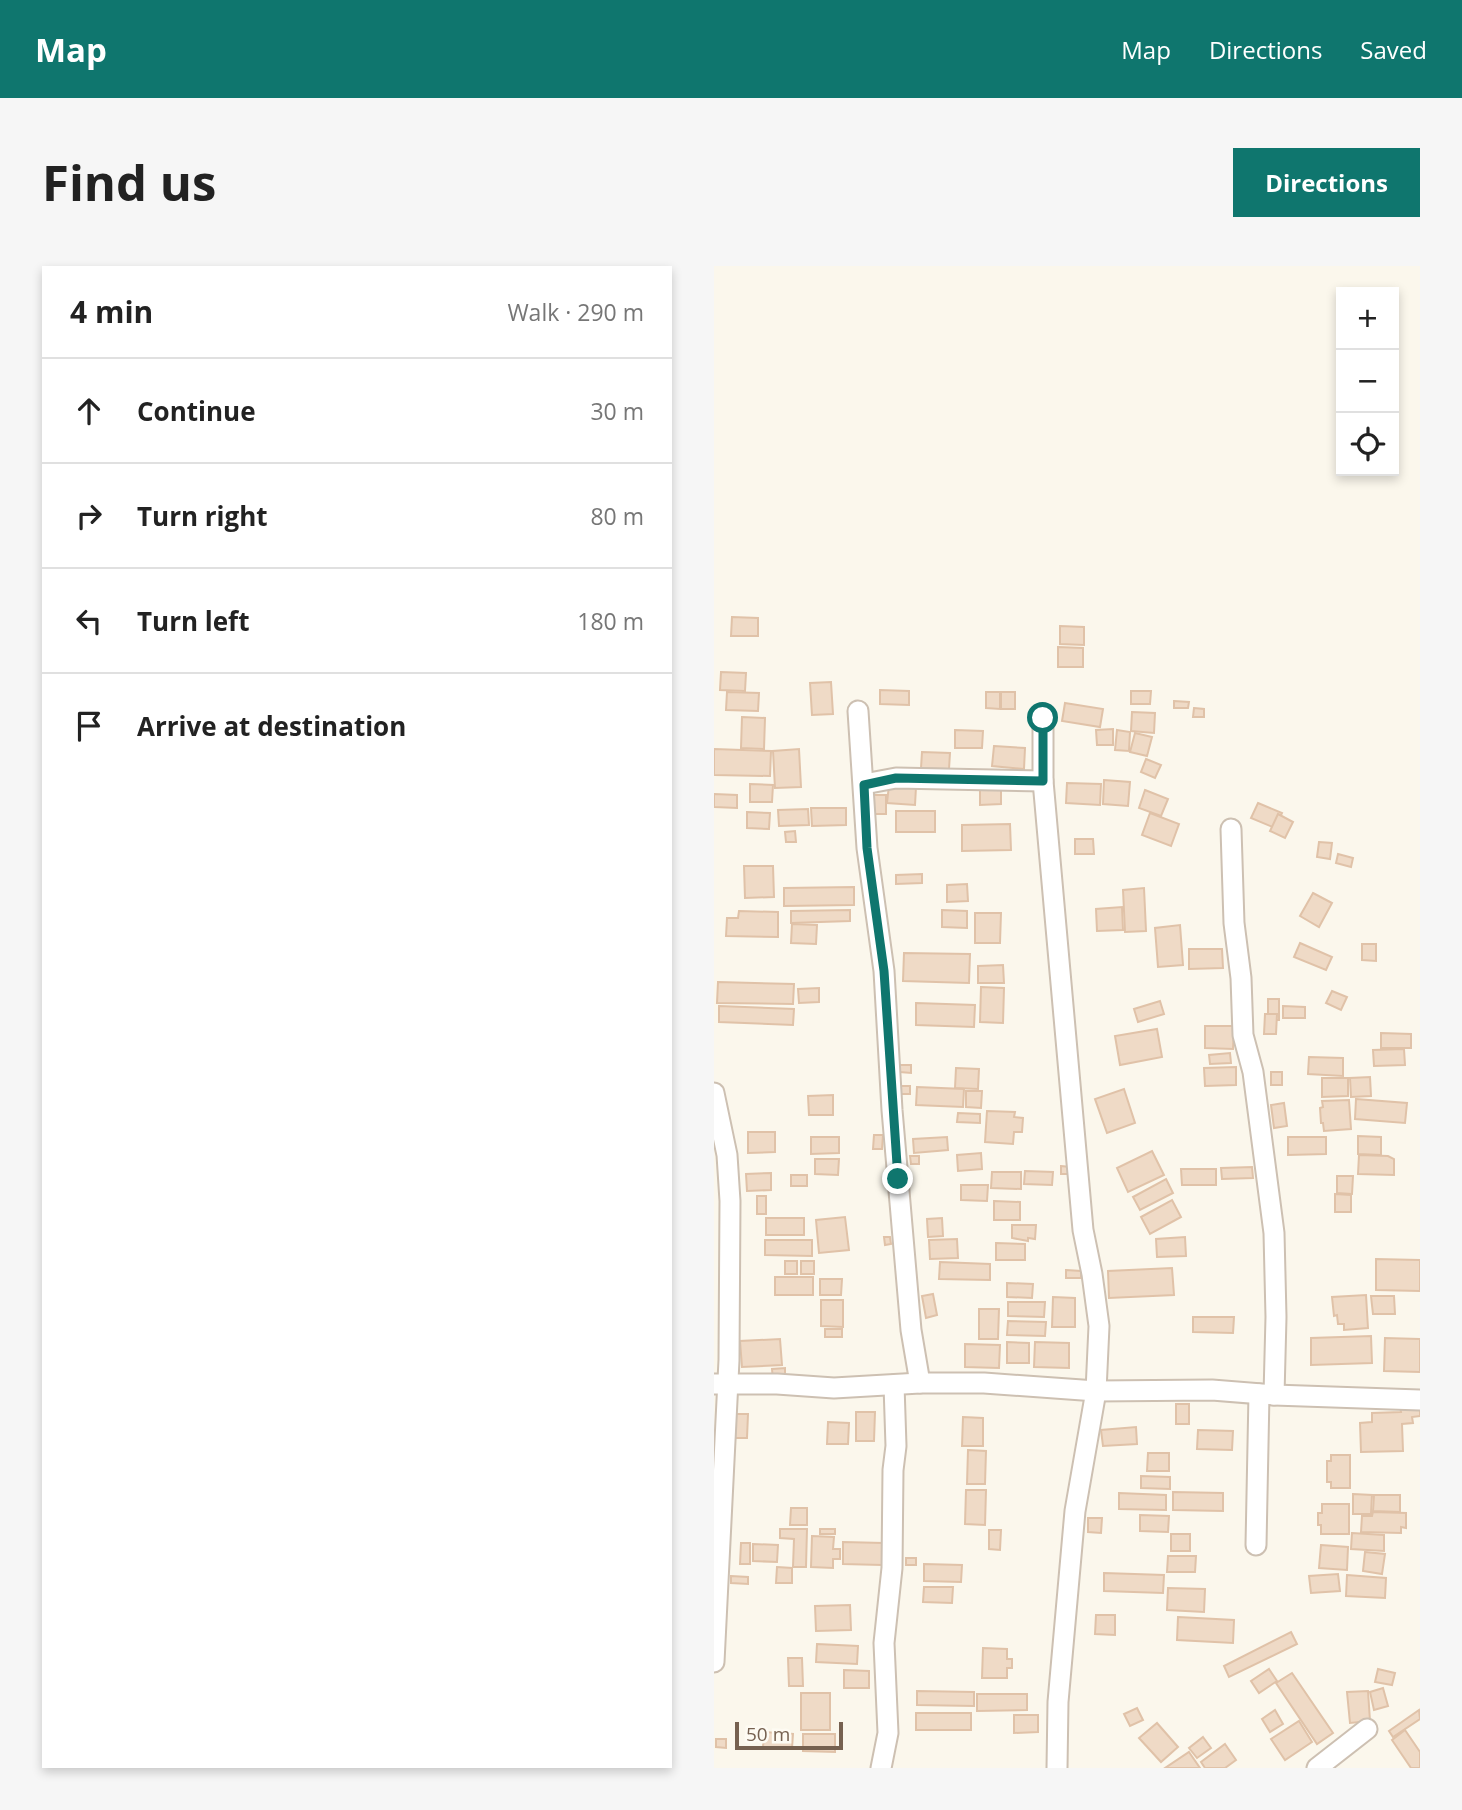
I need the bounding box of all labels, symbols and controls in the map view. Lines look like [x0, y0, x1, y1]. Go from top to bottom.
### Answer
text: Map [35, 27, 107, 72]
text: Map [1121, 33, 1171, 66]
text: Directions [1209, 33, 1322, 66]
text: Saved [1360, 33, 1427, 66]
button: Directions [1233, 148, 1420, 217]
text: Find us [42, 149, 216, 215]
map controls [1336, 287, 1399, 476]
button: + [1336, 287, 1399, 350]
text: 4 min [70, 291, 153, 332]
text: Walk · 290 m [507, 296, 644, 328]
button: − [1336, 350, 1399, 413]
icon: ahead [70, 392, 108, 430]
text: Continue [137, 393, 256, 429]
text: 30 m [590, 395, 644, 427]
button: locate [1336, 413, 1399, 476]
icon: right [70, 497, 108, 535]
text: Turn right [137, 498, 268, 534]
text: 80 m [590, 500, 644, 532]
icon: left [70, 602, 108, 640]
text: Turn left [137, 603, 249, 639]
text: 180 m [577, 605, 644, 637]
route start [1027, 702, 1058, 733]
icon: arrive [70, 707, 108, 745]
text: Arrive at destination [137, 708, 406, 744]
route end [882, 1163, 913, 1194]
scale bar [735, 1719, 844, 1751]
text: 50 m [746, 1721, 790, 1747]

